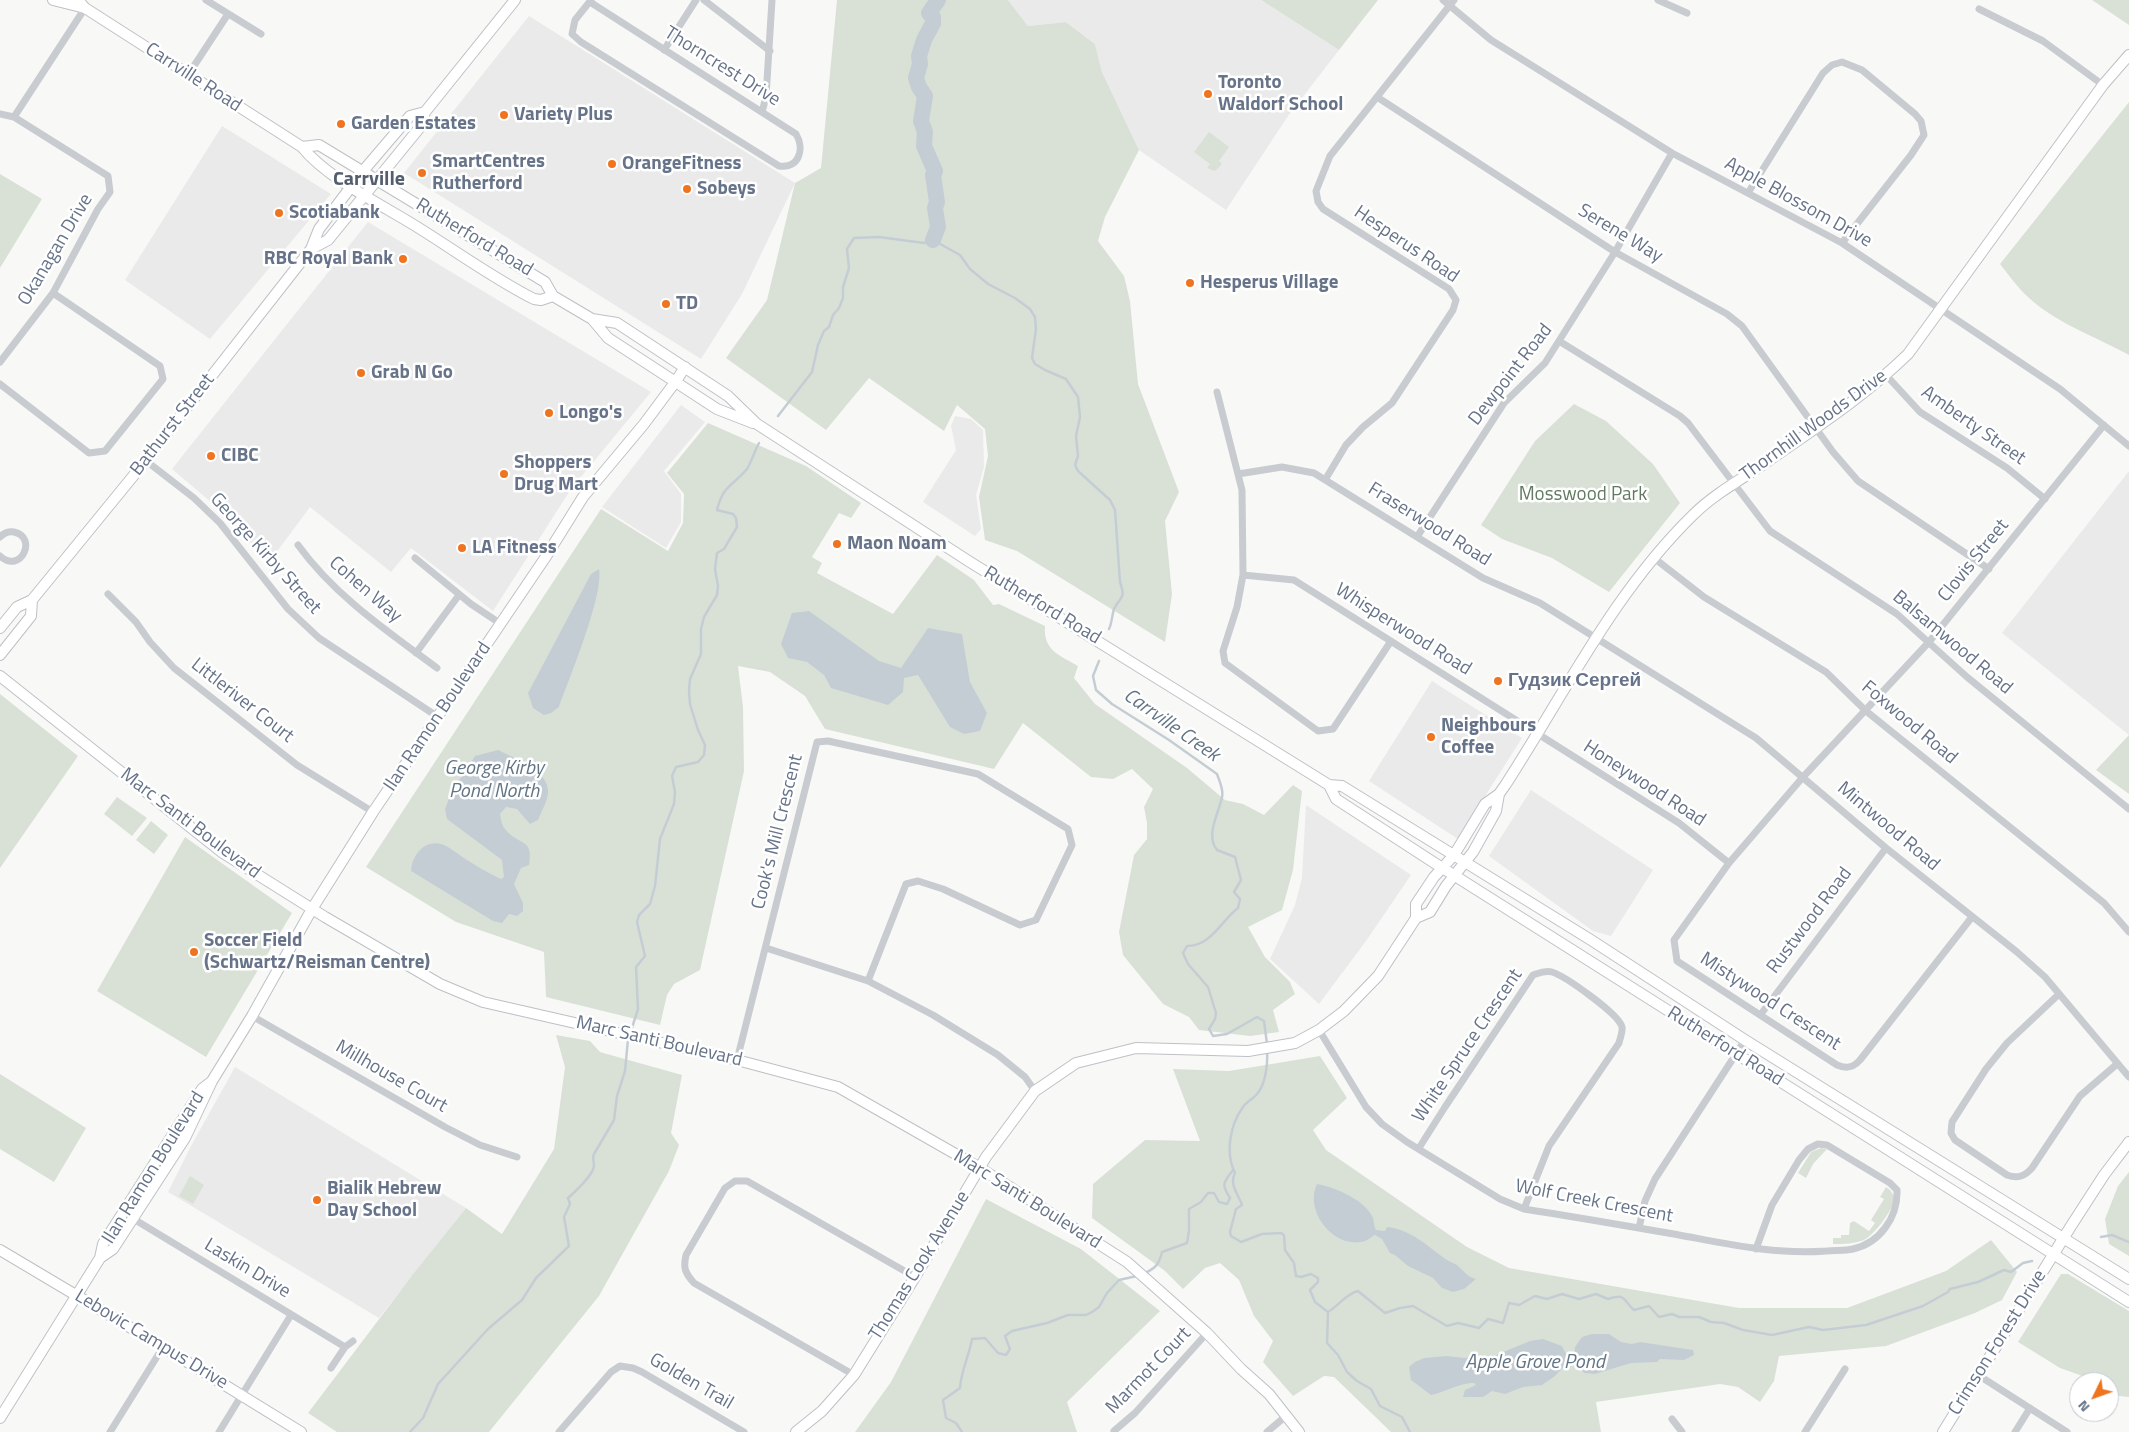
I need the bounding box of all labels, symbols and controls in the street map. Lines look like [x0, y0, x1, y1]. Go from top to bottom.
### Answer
street label: Thorncrest Drive [660, 22, 784, 112]
street label: Carrville Road [141, 38, 245, 118]
place label: Toronto Waldorf School [1218, 72, 1343, 116]
marker: Toronto Waldorf School [1202, 88, 1214, 100]
place label: Variety Plus [514, 104, 613, 126]
marker: Variety Plus [498, 109, 510, 121]
place label: Garden Estates [351, 113, 476, 135]
marker: Garden Estates [335, 118, 347, 130]
place label: SmartCentres Rutherford [432, 151, 545, 195]
place label: OrangeFitness [622, 153, 742, 175]
street label: Apple Blossom Drive [1720, 153, 1876, 253]
marker: OrangeFitness [606, 158, 618, 170]
marker: SmartCentres Rutherford [416, 167, 428, 179]
district label: Carrville [333, 168, 405, 192]
place label: Sobeys [697, 178, 756, 200]
marker: Sobeys [681, 183, 693, 195]
street label: Okanagan Drive [14, 190, 98, 310]
street label: Rutherford Road [411, 194, 537, 282]
street label: Serene Way [1573, 200, 1667, 268]
place label: Scotiabank [289, 202, 380, 224]
street label: Hesperus Road [1349, 202, 1463, 288]
marker: Scotiabank [273, 207, 285, 219]
place label: RBC Royal Bank [264, 248, 393, 270]
marker: RBC Royal Bank [397, 253, 409, 265]
place label: Hesperus Village [1200, 272, 1338, 294]
marker: Hesperus Village [1184, 277, 1196, 289]
place label: TD [676, 293, 698, 315]
marker: TD [660, 298, 672, 310]
street label: Dewpoint Road [1464, 320, 1558, 430]
place label: Grab N Go [371, 362, 453, 384]
street label: Thornhill Woods Drive [1736, 365, 1892, 487]
marker: Grab N Go [355, 367, 367, 379]
street label: Bathurst Street [126, 369, 220, 481]
street label: Amberty Street [1916, 382, 2030, 470]
place label: Longo's [559, 402, 622, 424]
marker: Longo's [543, 407, 555, 419]
place label: CIBC [221, 445, 259, 467]
marker: CIBC [205, 450, 217, 462]
place label: Shoppers Drug Mart [514, 452, 598, 496]
marker: Shoppers Drug Mart [498, 468, 510, 480]
street label: Fraserwood Road [1363, 478, 1495, 572]
park label: Mosswood Park [1519, 484, 1647, 506]
street label: George Kirby Street [205, 489, 325, 619]
street label: Clovis Street [1934, 515, 2014, 607]
place label: Maon Noam [847, 533, 947, 555]
place label: LA Fitness [472, 537, 557, 559]
marker: Maon Noam [831, 538, 843, 550]
marker: LA Fitness [456, 542, 468, 554]
street label: Cohen Way [324, 552, 406, 628]
street label: Rutherford Road [979, 562, 1105, 650]
street label: Whisperwood Road [1331, 579, 1475, 681]
street label: Balsamwood Road [1887, 586, 2017, 700]
street label: Ilan Ramon Boulevard [380, 638, 496, 796]
street label: Littleriver Court [186, 654, 298, 748]
place label: Гудзик Сергей [1508, 670, 1641, 692]
marker: Гудзик Сергей [1492, 675, 1504, 687]
street label: Foxwood Road [1857, 676, 1961, 770]
water label: Carrville Creek [1118, 684, 1224, 768]
place label: Neighbours Coffee [1441, 715, 1536, 759]
marker: Neighbours Coffee [1425, 731, 1437, 743]
street label: Honeywood Road [1579, 736, 1709, 832]
street label: Cook's Mill Crescent [748, 752, 808, 912]
water label: George Kirby Pond North [444, 757, 544, 804]
street label: Marc Santi Boulevard [115, 764, 265, 884]
street label: Mintwood Road [1832, 778, 1944, 876]
street label: Rustwood Road [1763, 863, 1857, 979]
place label: Soccer Field (Schwartz/Reisman Centre) [204, 930, 430, 974]
marker: Soccer Field (Schwartz/Reisman Centre) [188, 946, 200, 958]
street label: Mistywood Crescent [1695, 948, 1845, 1056]
street label: White Spruce Crescent [1408, 965, 1528, 1127]
street label: Rutherford Road [1663, 1002, 1787, 1092]
street label: Marc Santi Boulevard [574, 1012, 744, 1072]
street label: Millhouse Court [331, 1036, 451, 1118]
street label: Ilan Ramon Boulevard [98, 1088, 210, 1248]
street label: Marc Santi Boulevard [949, 1145, 1105, 1255]
street label: Wolf Creek Crescent [1513, 1176, 1675, 1228]
place label: Bialik Hebrew Day School [327, 1178, 441, 1222]
street label: Thomas Cook Avenue [865, 1187, 975, 1345]
marker: Bialik Hebrew Day School [311, 1194, 323, 1206]
street label: Laskin Drive [200, 1234, 294, 1304]
street label: Crimson Forest Drive [1944, 1266, 2052, 1420]
street label: Lebovic Campus Drive [70, 1285, 232, 1395]
street label: Marmot Court [1102, 1323, 1196, 1419]
street label: Golden Trail [645, 1349, 737, 1415]
water label: Apple Grove Pond [1465, 1351, 1605, 1375]
north arrow [2069, 1372, 2119, 1422]
text: N [2072, 1396, 2094, 1417]

